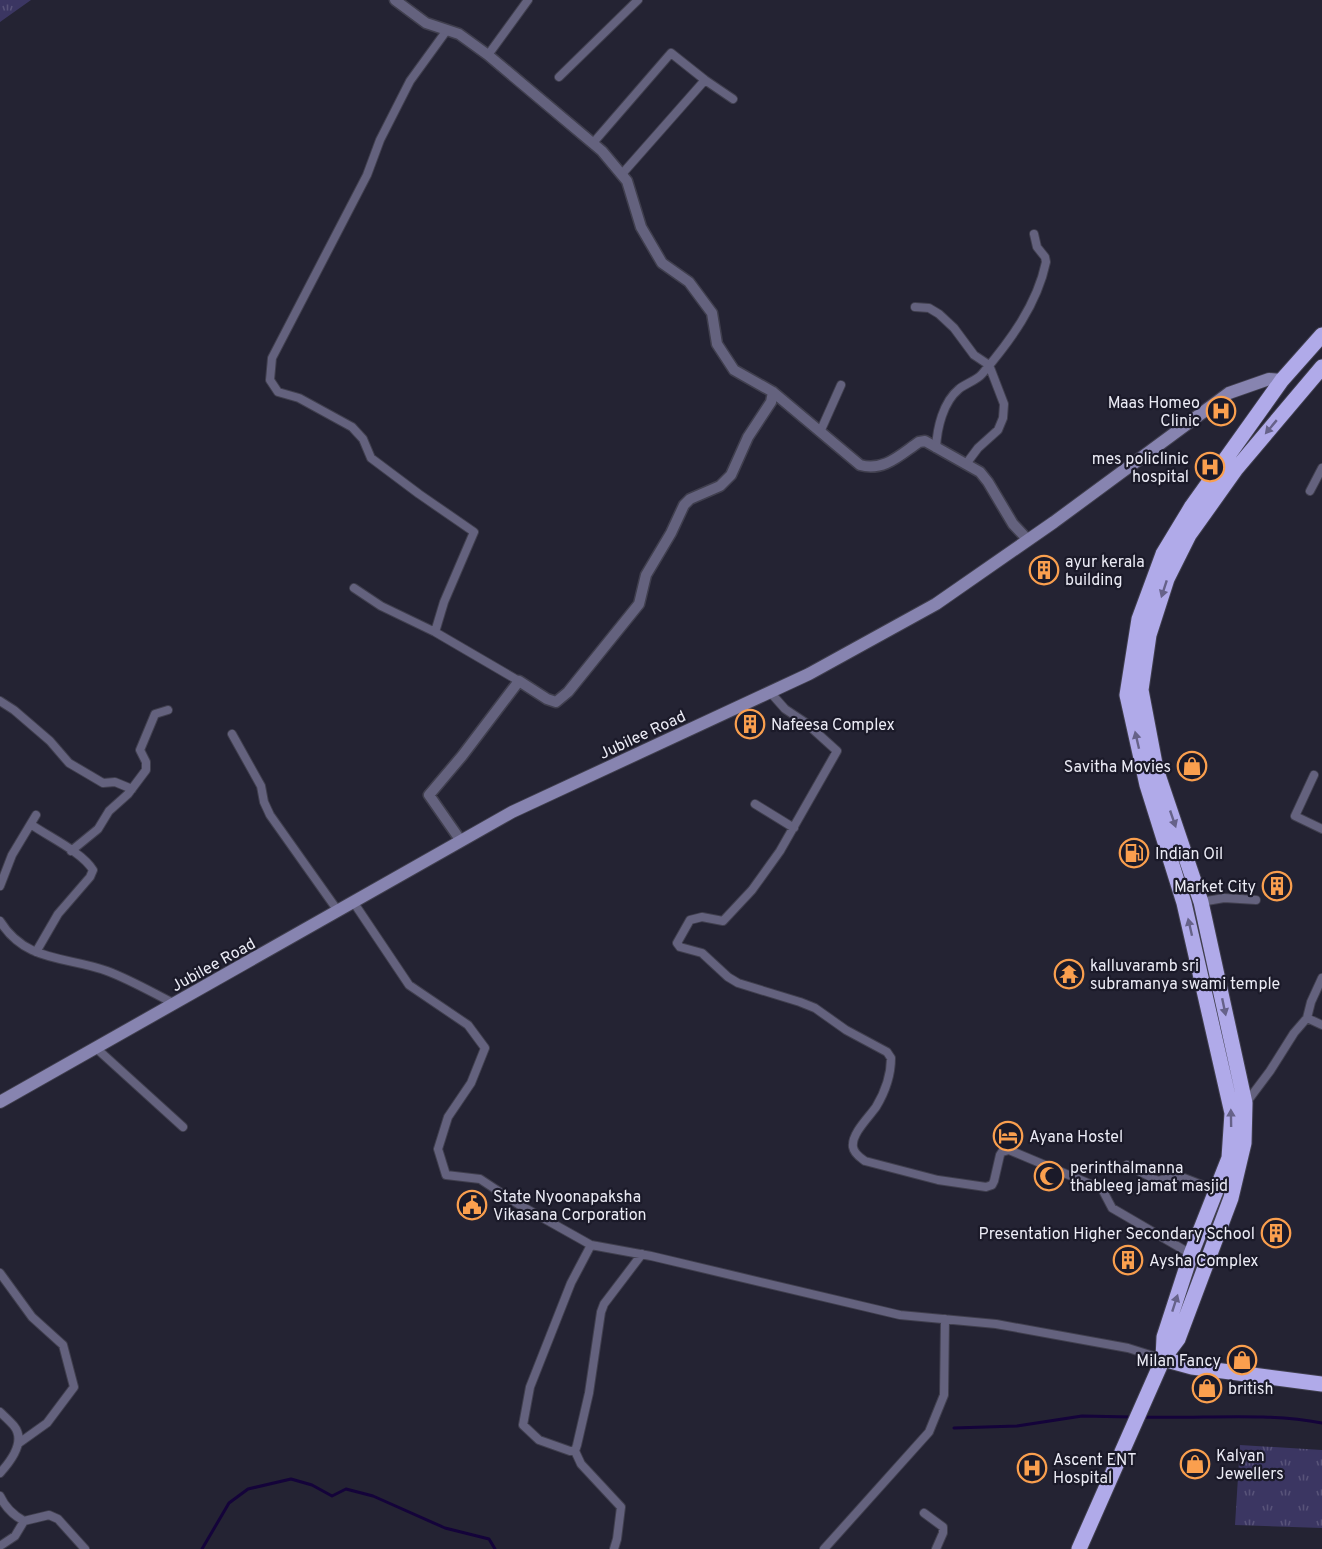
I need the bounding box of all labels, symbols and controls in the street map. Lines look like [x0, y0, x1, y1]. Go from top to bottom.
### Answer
place label: Maas Homeo Clinic [1108, 394, 1200, 432]
hospital icon: Maas Homeo Clinic [1205, 395, 1237, 427]
one-way arrow [1264, 419, 1277, 435]
place label: mes policlinic hospital [1092, 450, 1189, 488]
hospital icon: mes policlinic hospital [1194, 451, 1226, 483]
place label: ayur kerala building [1065, 553, 1145, 591]
building icon: ayur kerala building [1028, 554, 1060, 586]
one-way arrow [1158, 580, 1168, 598]
street label: Jubilee Road [596, 707, 689, 765]
building icon: Nafeesa Complex [734, 708, 766, 740]
place label: Nafeesa Complex [771, 716, 895, 736]
one-way arrow [1132, 730, 1141, 749]
shop icon: Savitha Movies [1176, 750, 1208, 782]
place label: Savitha Movies [1064, 758, 1171, 778]
one-way arrow [1169, 810, 1179, 828]
fuel station icon: Indian Oil [1118, 837, 1150, 869]
place label: Indian Oil [1155, 845, 1223, 865]
building icon: Market City [1261, 870, 1293, 902]
place label: Market City [1174, 878, 1256, 898]
one-way arrow [1184, 918, 1194, 936]
street label: Jubilee Road [168, 934, 260, 997]
place label: kalluvaramb sri subramanya swami temple [1090, 957, 1280, 995]
temple icon: kalluvaramb sri subramanya swami temple [1053, 958, 1085, 990]
one-way arrow [1220, 998, 1230, 1016]
one-way arrow [1226, 1108, 1236, 1127]
hotel icon: Ayana Hostel [992, 1120, 1024, 1152]
place label: Ayana Hostel [1029, 1128, 1123, 1148]
place label: perinthalmanna thableeg jamat masjid [1070, 1159, 1228, 1197]
mosque icon: perinthalmanna thableeg jamat masjid [1033, 1160, 1065, 1192]
place label: State Nyoonapaksha Vikasana Corporation [493, 1188, 647, 1226]
public building icon: State Nyoonapaksha Vikasana Corporation [456, 1189, 488, 1221]
building icon: Presentation Higher Secondary School [1260, 1217, 1292, 1249]
place label: Presentation Higher Secondary School [979, 1225, 1255, 1245]
building icon: Aysha Complex [1112, 1244, 1144, 1276]
place label: Aysha Complex [1149, 1252, 1259, 1272]
one-way arrow [1171, 1294, 1180, 1312]
shop icon: Milan Fancy [1226, 1344, 1258, 1376]
place label: Milan Fancy [1136, 1352, 1221, 1372]
shop icon: british [1191, 1372, 1223, 1404]
place label: british [1228, 1380, 1273, 1400]
place label: Kalyan Jewellers [1216, 1447, 1284, 1485]
shop icon: Kalyan Jewellers [1179, 1448, 1211, 1480]
place label: Ascent ENT Hospital [1053, 1451, 1137, 1489]
hospital icon: Ascent ENT Hospital [1016, 1452, 1048, 1484]

